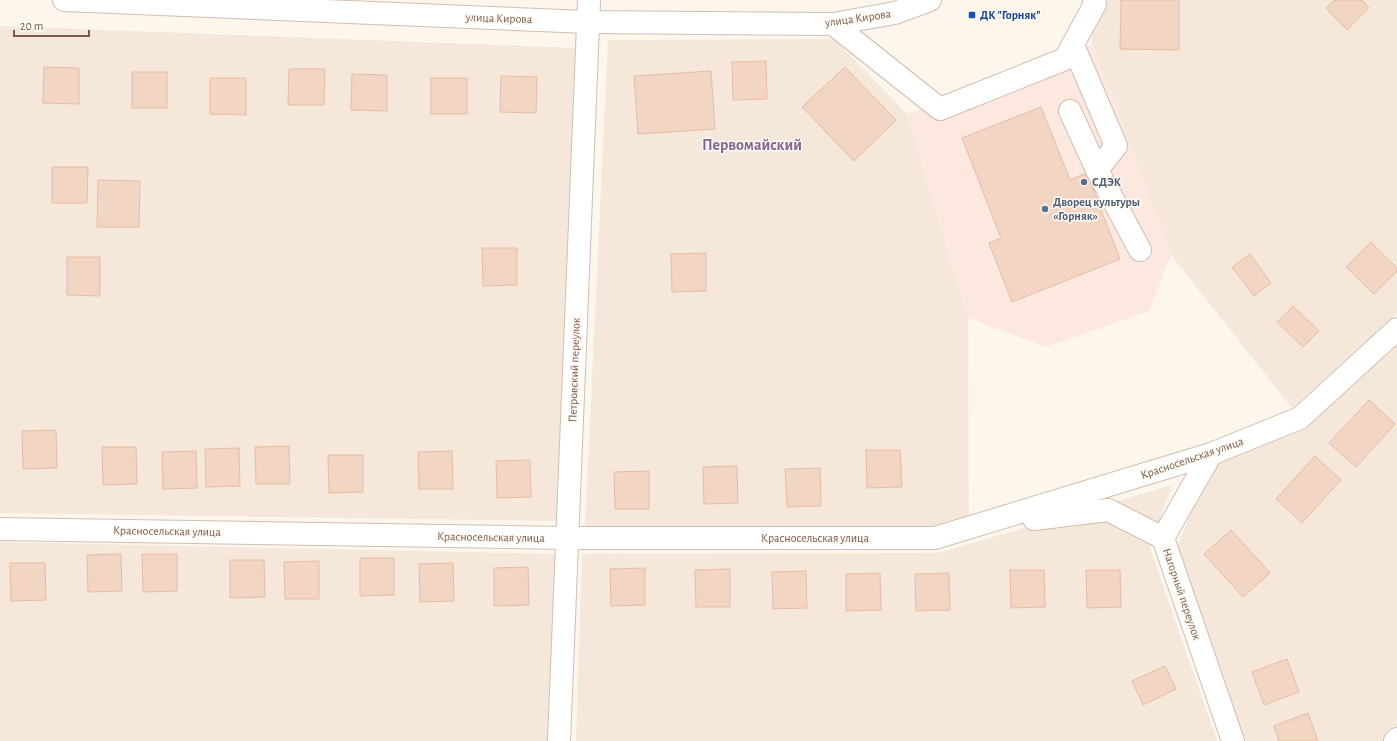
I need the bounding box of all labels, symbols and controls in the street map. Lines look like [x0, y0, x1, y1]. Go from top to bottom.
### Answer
street label: улица Кирова [823, 7, 892, 30]
place label: ДК "Горняк" [980, 9, 1040, 21]
marker: ДК "Горняк" [967, 10, 977, 20]
street label: улица Кирова [464, 11, 533, 26]
scale bar [14, 12, 89, 38]
text: 20 m [20, 20, 43, 32]
district label: Первомайский [702, 137, 802, 153]
place label: СДЭК [1092, 176, 1122, 188]
marker: СДЭК [1079, 177, 1089, 187]
place label: Дворец культуры «Горняк» [1053, 196, 1140, 222]
marker: Дворец культуры «Горняк» [1040, 204, 1050, 214]
street label: Петровский переулок [566, 317, 583, 423]
street label: Красносельская улица [1139, 435, 1246, 482]
street label: Красносельская улица [113, 524, 222, 539]
street label: Красносельская улица [437, 530, 546, 545]
street label: Красносельская улица [761, 532, 869, 545]
street label: Нагорный переулок [1160, 547, 1204, 642]

